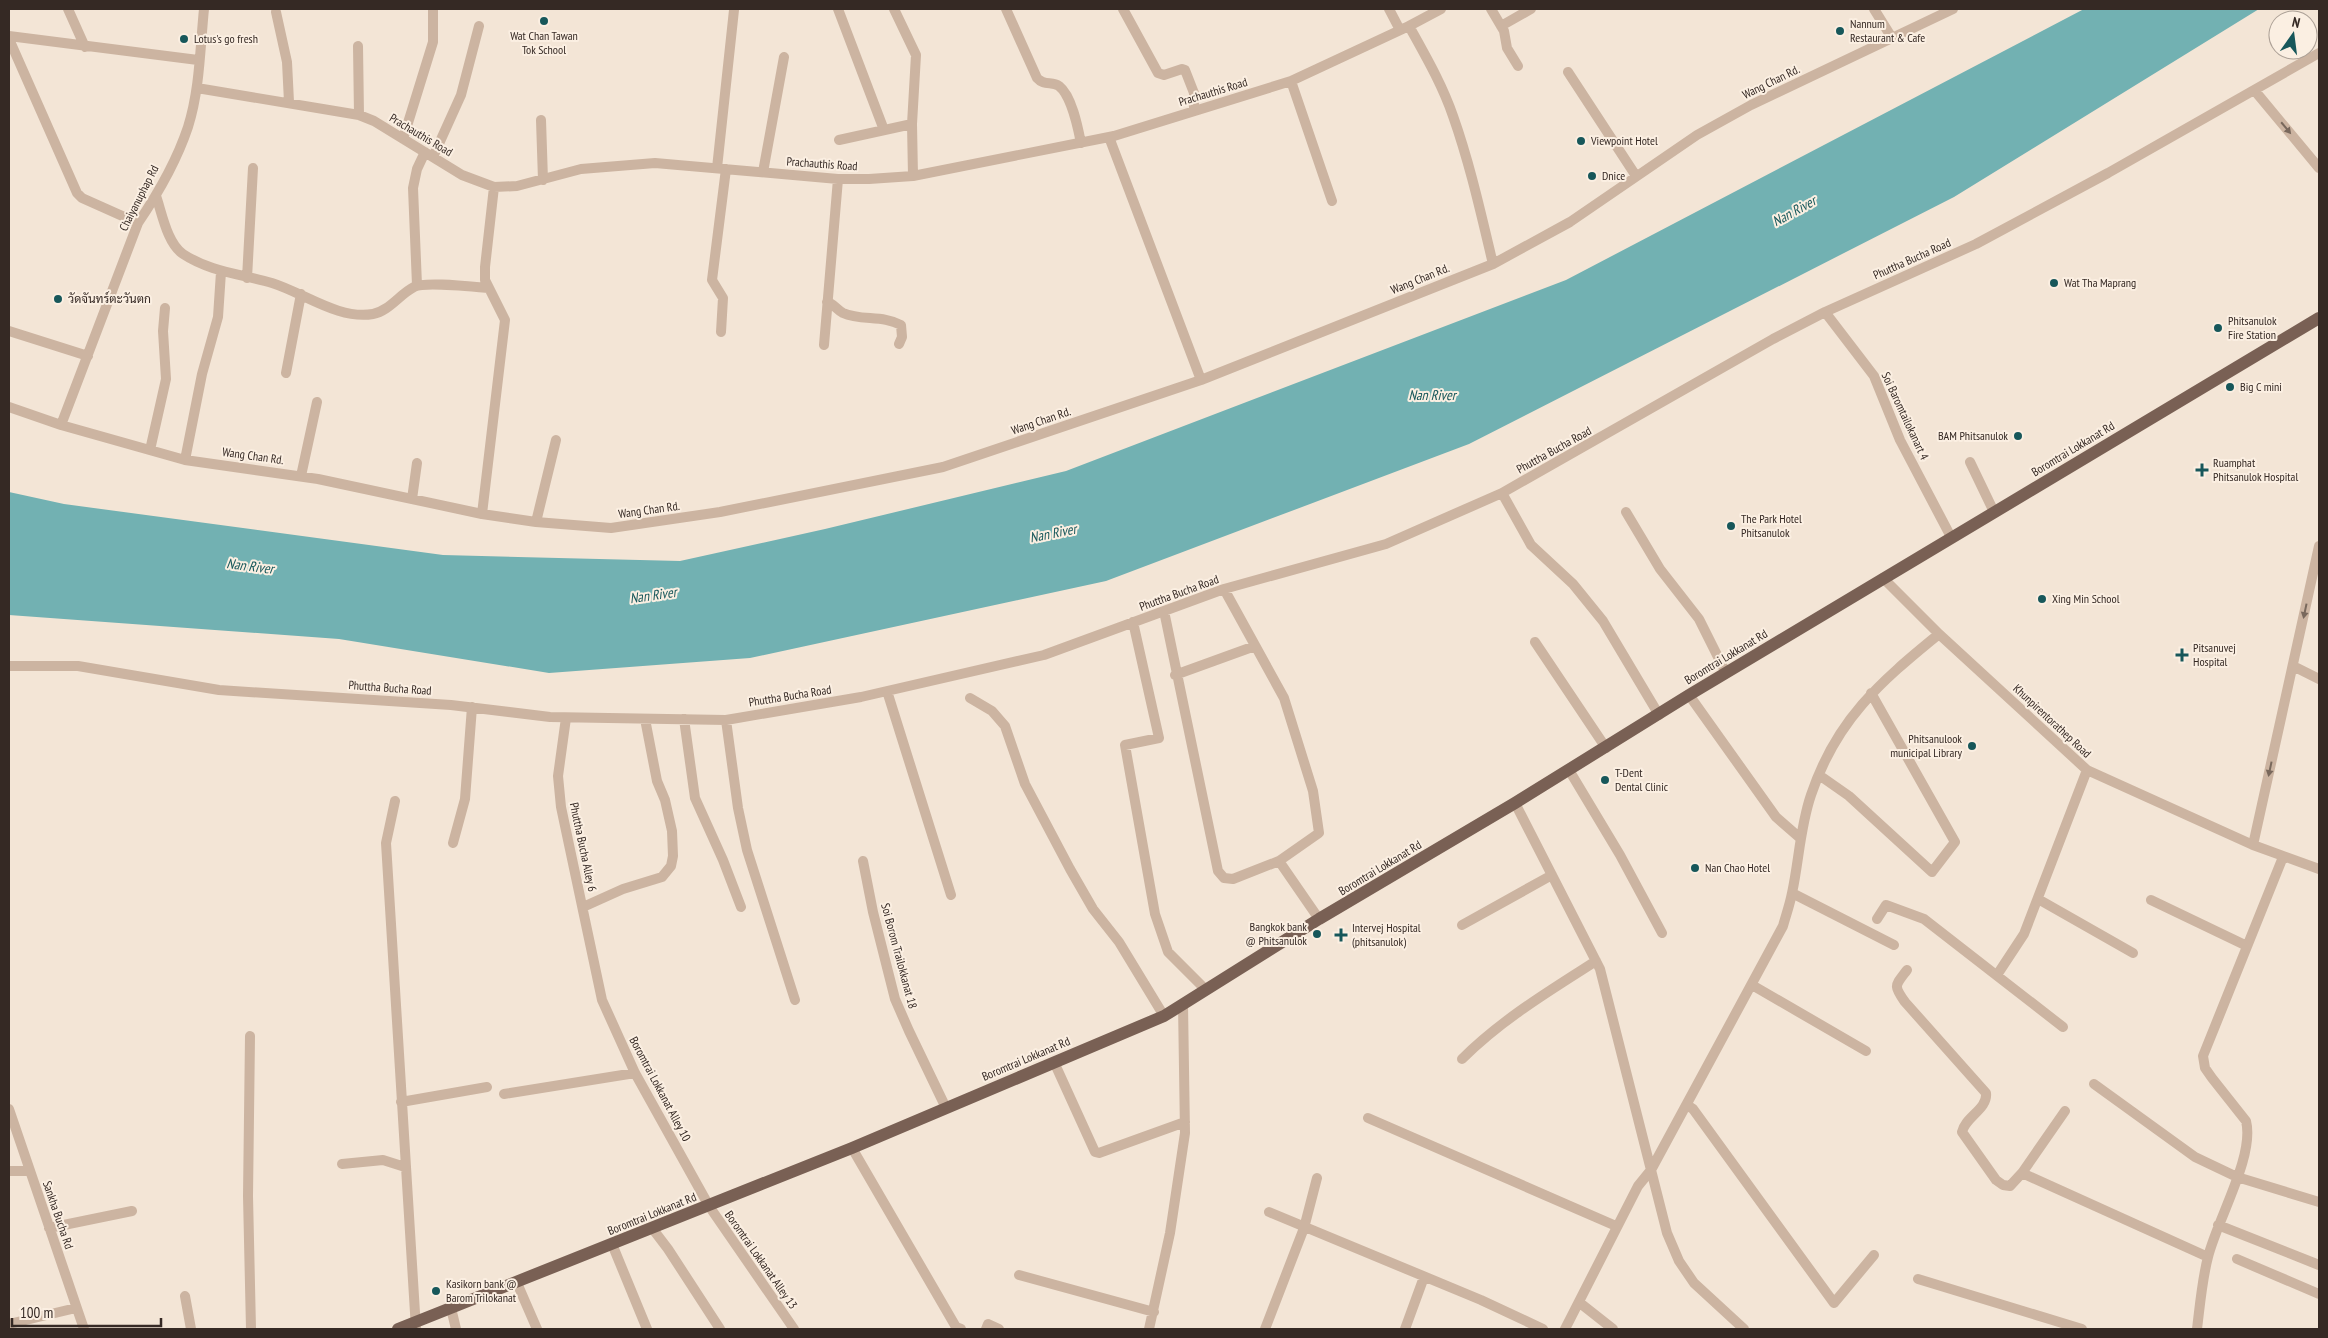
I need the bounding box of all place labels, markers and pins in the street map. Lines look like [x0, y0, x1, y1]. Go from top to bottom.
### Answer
marker: Wat Chan Tawan Tok School [538, 15, 550, 27]
place label: Nannum Restaurant & Cafe [1850, 16, 1925, 45]
marker: Nannum Restaurant & Cafe [1834, 25, 1846, 37]
place label: Wat Chan Tawan Tok School [510, 28, 578, 57]
place label: Lotus's go fresh [194, 31, 258, 46]
marker: Lotus's go fresh [178, 33, 190, 45]
place label: Viewpoint Hotel [1590, 133, 1658, 148]
marker: Viewpoint Hotel [1575, 135, 1587, 147]
place label: Dnice [1602, 168, 1625, 183]
marker: Dnice [1586, 170, 1598, 182]
place label: Wat Tha Maprang [2064, 275, 2136, 290]
marker: Wat Tha Maprang [2048, 277, 2060, 289]
place label: วัดจันทร์ตะวันตก [68, 291, 151, 306]
marker: วัดจันทร์ตะวันตก [52, 293, 64, 305]
place label: Phitsanulok Fire Station [2228, 313, 2277, 342]
marker: Phitsanulok Fire Station [2212, 322, 2224, 334]
place label: Big C mini [2240, 379, 2282, 394]
marker: Big C mini [2224, 381, 2236, 393]
place label: BAM Phitsanulok [1938, 428, 2008, 443]
marker: BAM Phitsanulok [2012, 430, 2024, 442]
place label: Ruamphat Phitsanulok Hospital [2213, 455, 2298, 484]
marker: Ruamphat Phitsanulok Hospital [2195, 463, 2209, 477]
place label: The Park Hotel Phitsanulok [1741, 511, 1802, 540]
marker: The Park Hotel Phitsanulok [1725, 520, 1737, 532]
place label: Xing Min School [2052, 591, 2120, 606]
marker: Xing Min School [2036, 593, 2048, 605]
place label: Pitsanuvej Hospital [2193, 640, 2236, 669]
marker: Pitsanuvej Hospital [2175, 648, 2189, 662]
place label: Phitsanulook municipal Library [1890, 731, 1962, 760]
marker: Phitsanulook municipal Library [1966, 740, 1978, 752]
place label: T-Dent Dental Clinic [1615, 765, 1669, 794]
marker: T-Dent Dental Clinic [1599, 774, 1611, 786]
place label: Nan Chao Hotel [1705, 860, 1770, 875]
marker: Nan Chao Hotel [1689, 862, 1701, 874]
place label: Bangkok bank @ Phitsanulok [1246, 919, 1307, 948]
place label: Intervej Hospital (phitsanulok) [1352, 920, 1421, 949]
marker: Bangkok bank @ Phitsanulok [1311, 928, 1323, 940]
marker: Intervej Hospital (phitsanulok) [1334, 928, 1348, 942]
place label: Kasikorn bank @ Barom Trilokanat [446, 1276, 517, 1305]
marker: Kasikorn bank @ Barom Trilokanat [430, 1285, 442, 1297]

